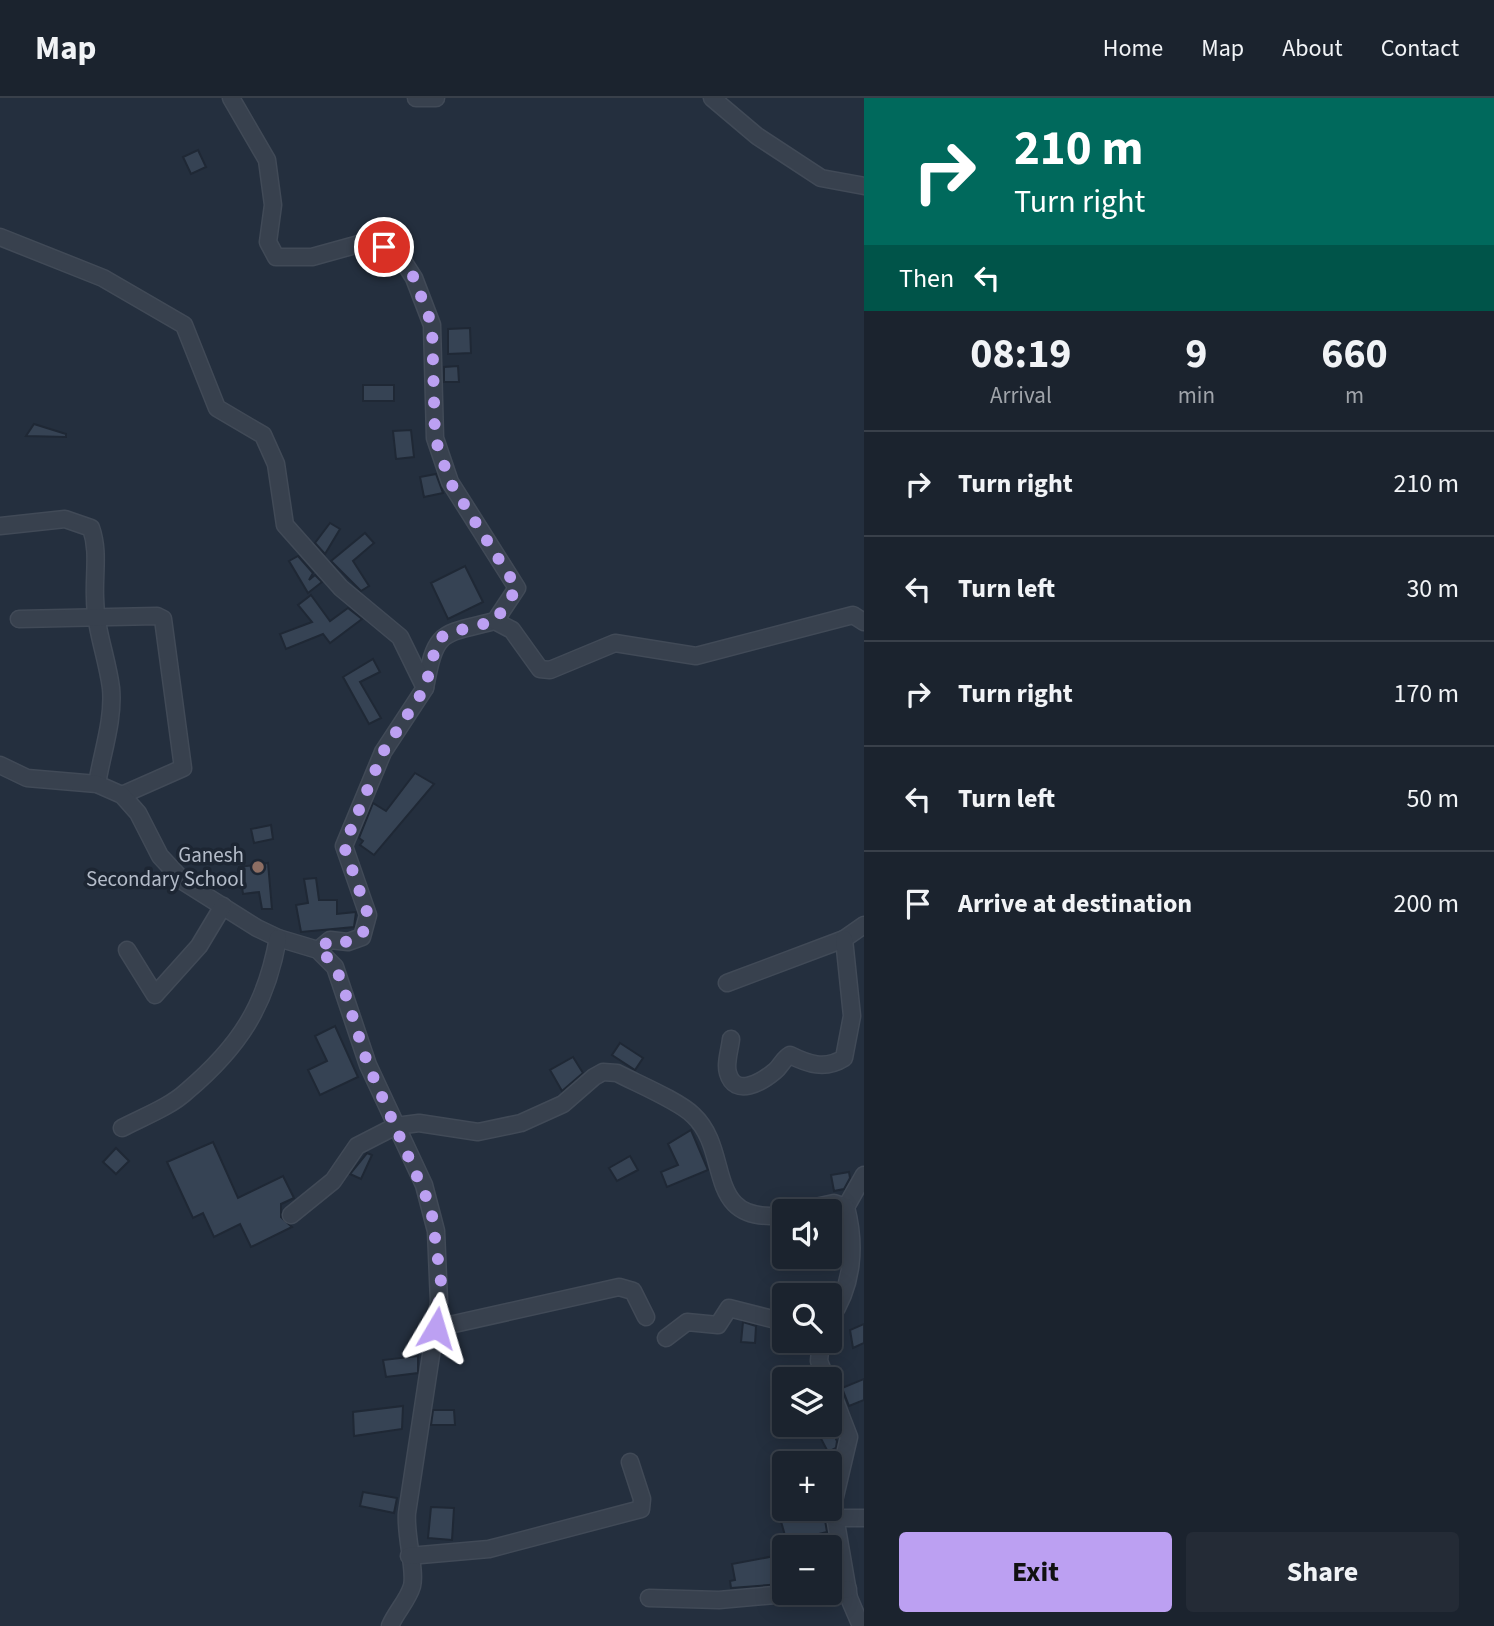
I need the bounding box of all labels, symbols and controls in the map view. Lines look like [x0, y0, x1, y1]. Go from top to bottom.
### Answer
text: Map [35, 25, 96, 72]
text: Home [1103, 31, 1163, 66]
text: Map [1201, 31, 1244, 66]
text: About [1282, 31, 1343, 66]
text: Contact [1381, 31, 1459, 66]
text: 210 m [1014, 114, 1143, 184]
icon: right [899, 126, 990, 217]
text: Turn right [1014, 179, 1145, 225]
pin [354, 217, 414, 277]
icon: arrive [365, 228, 403, 266]
icon: left [968, 259, 1006, 297]
text: Then [899, 260, 954, 297]
text: 08:19 [970, 324, 1072, 384]
text: 9 [1185, 324, 1207, 384]
text: 660 [1321, 324, 1388, 384]
text: Arrival [990, 379, 1052, 412]
text: min [1178, 379, 1215, 412]
text: m [1345, 379, 1364, 412]
icon: right [899, 465, 937, 503]
text: Turn right [958, 465, 1073, 502]
text: 210 m [1393, 465, 1459, 502]
icon: left [899, 570, 937, 608]
text: Turn left [958, 570, 1055, 607]
text: 30 m [1406, 570, 1459, 607]
icon: right [899, 675, 937, 713]
text: Turn right [958, 675, 1073, 712]
text: 170 m [1393, 675, 1459, 712]
icon: left [899, 780, 937, 818]
text: Turn left [958, 780, 1055, 817]
text: 50 m [1406, 780, 1459, 817]
place label: Ganesh Secondary School [86, 840, 244, 894]
marker: Ganesh Secondary School [250, 859, 266, 875]
icon: arrive [899, 885, 937, 923]
text: Arrive at destination [958, 885, 1192, 922]
text: 200 m [1393, 885, 1459, 922]
map controls [772, 1199, 842, 1605]
button: sound [772, 1199, 842, 1269]
button: search [772, 1283, 842, 1353]
position arrow [399, 1291, 473, 1365]
button: layers [772, 1367, 842, 1437]
button: + [772, 1451, 842, 1521]
button: Exit [899, 1532, 1172, 1612]
button: Share [1186, 1532, 1459, 1612]
button: − [772, 1535, 842, 1605]

